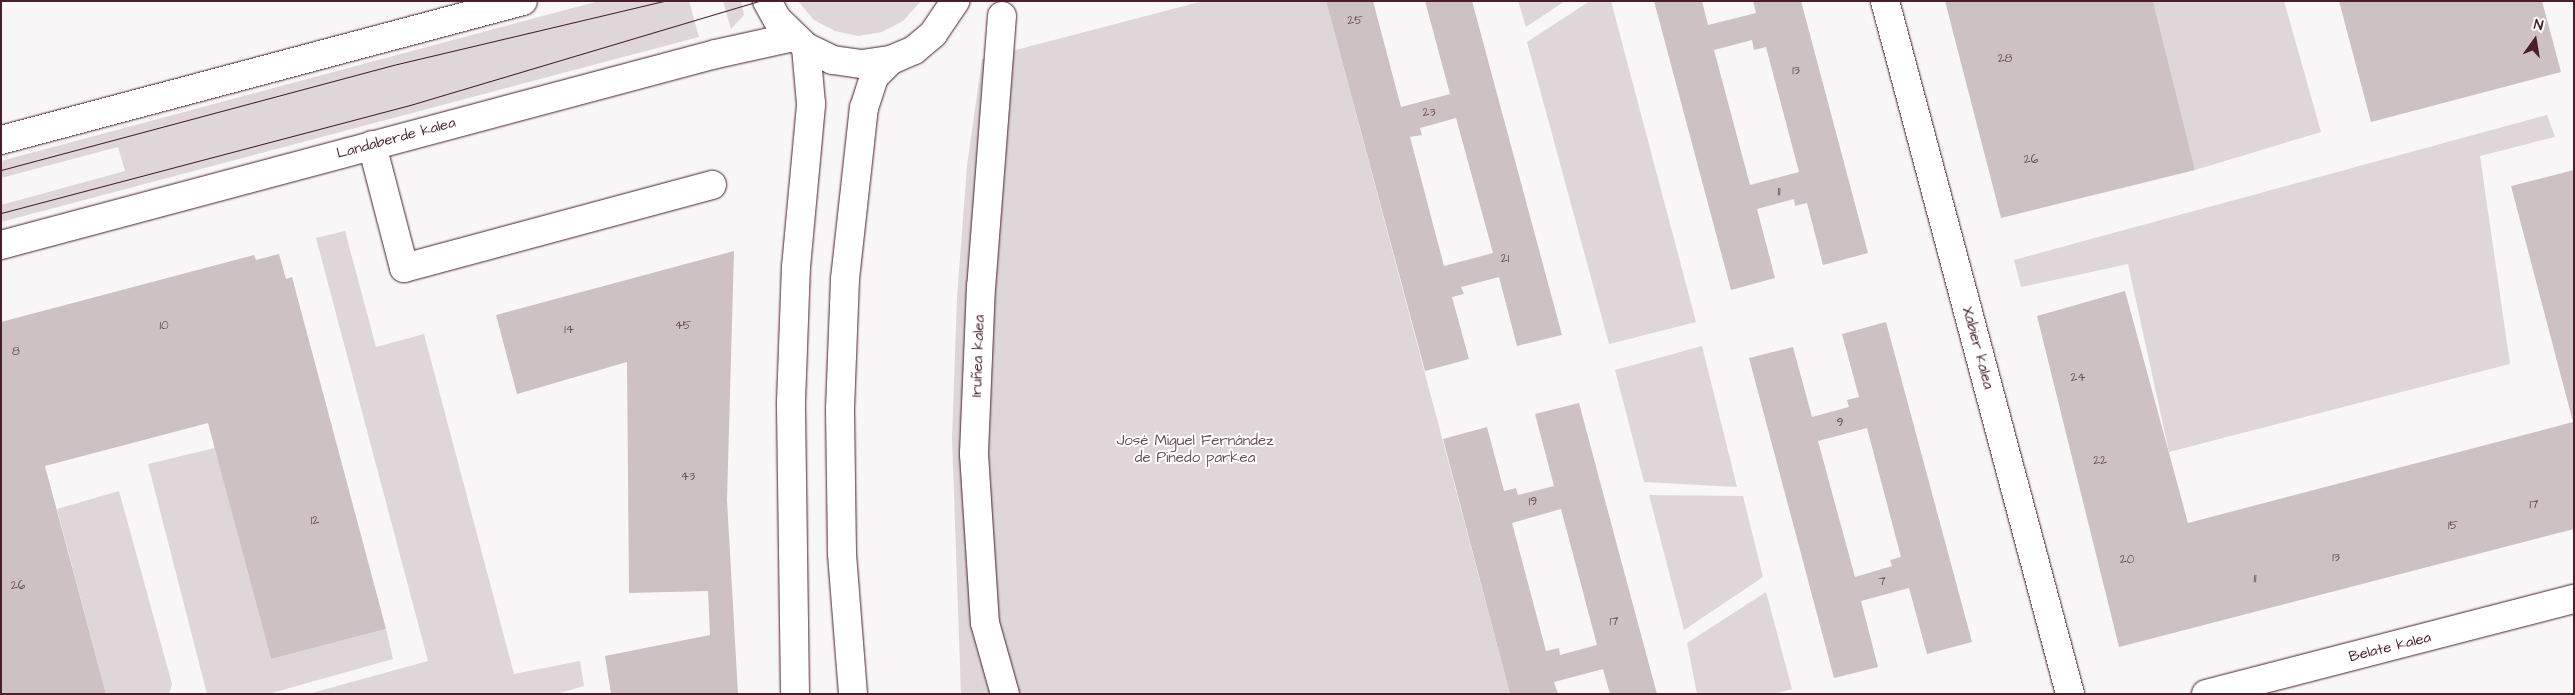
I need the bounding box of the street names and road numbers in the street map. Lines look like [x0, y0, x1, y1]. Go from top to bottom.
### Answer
street label: Landaberde kalea [335, 113, 457, 163]
street label: Xabier kalea [1958, 305, 1998, 391]
street label: Iruñea kalea [968, 315, 988, 397]
street label: Belate kalea [2347, 628, 2433, 666]

